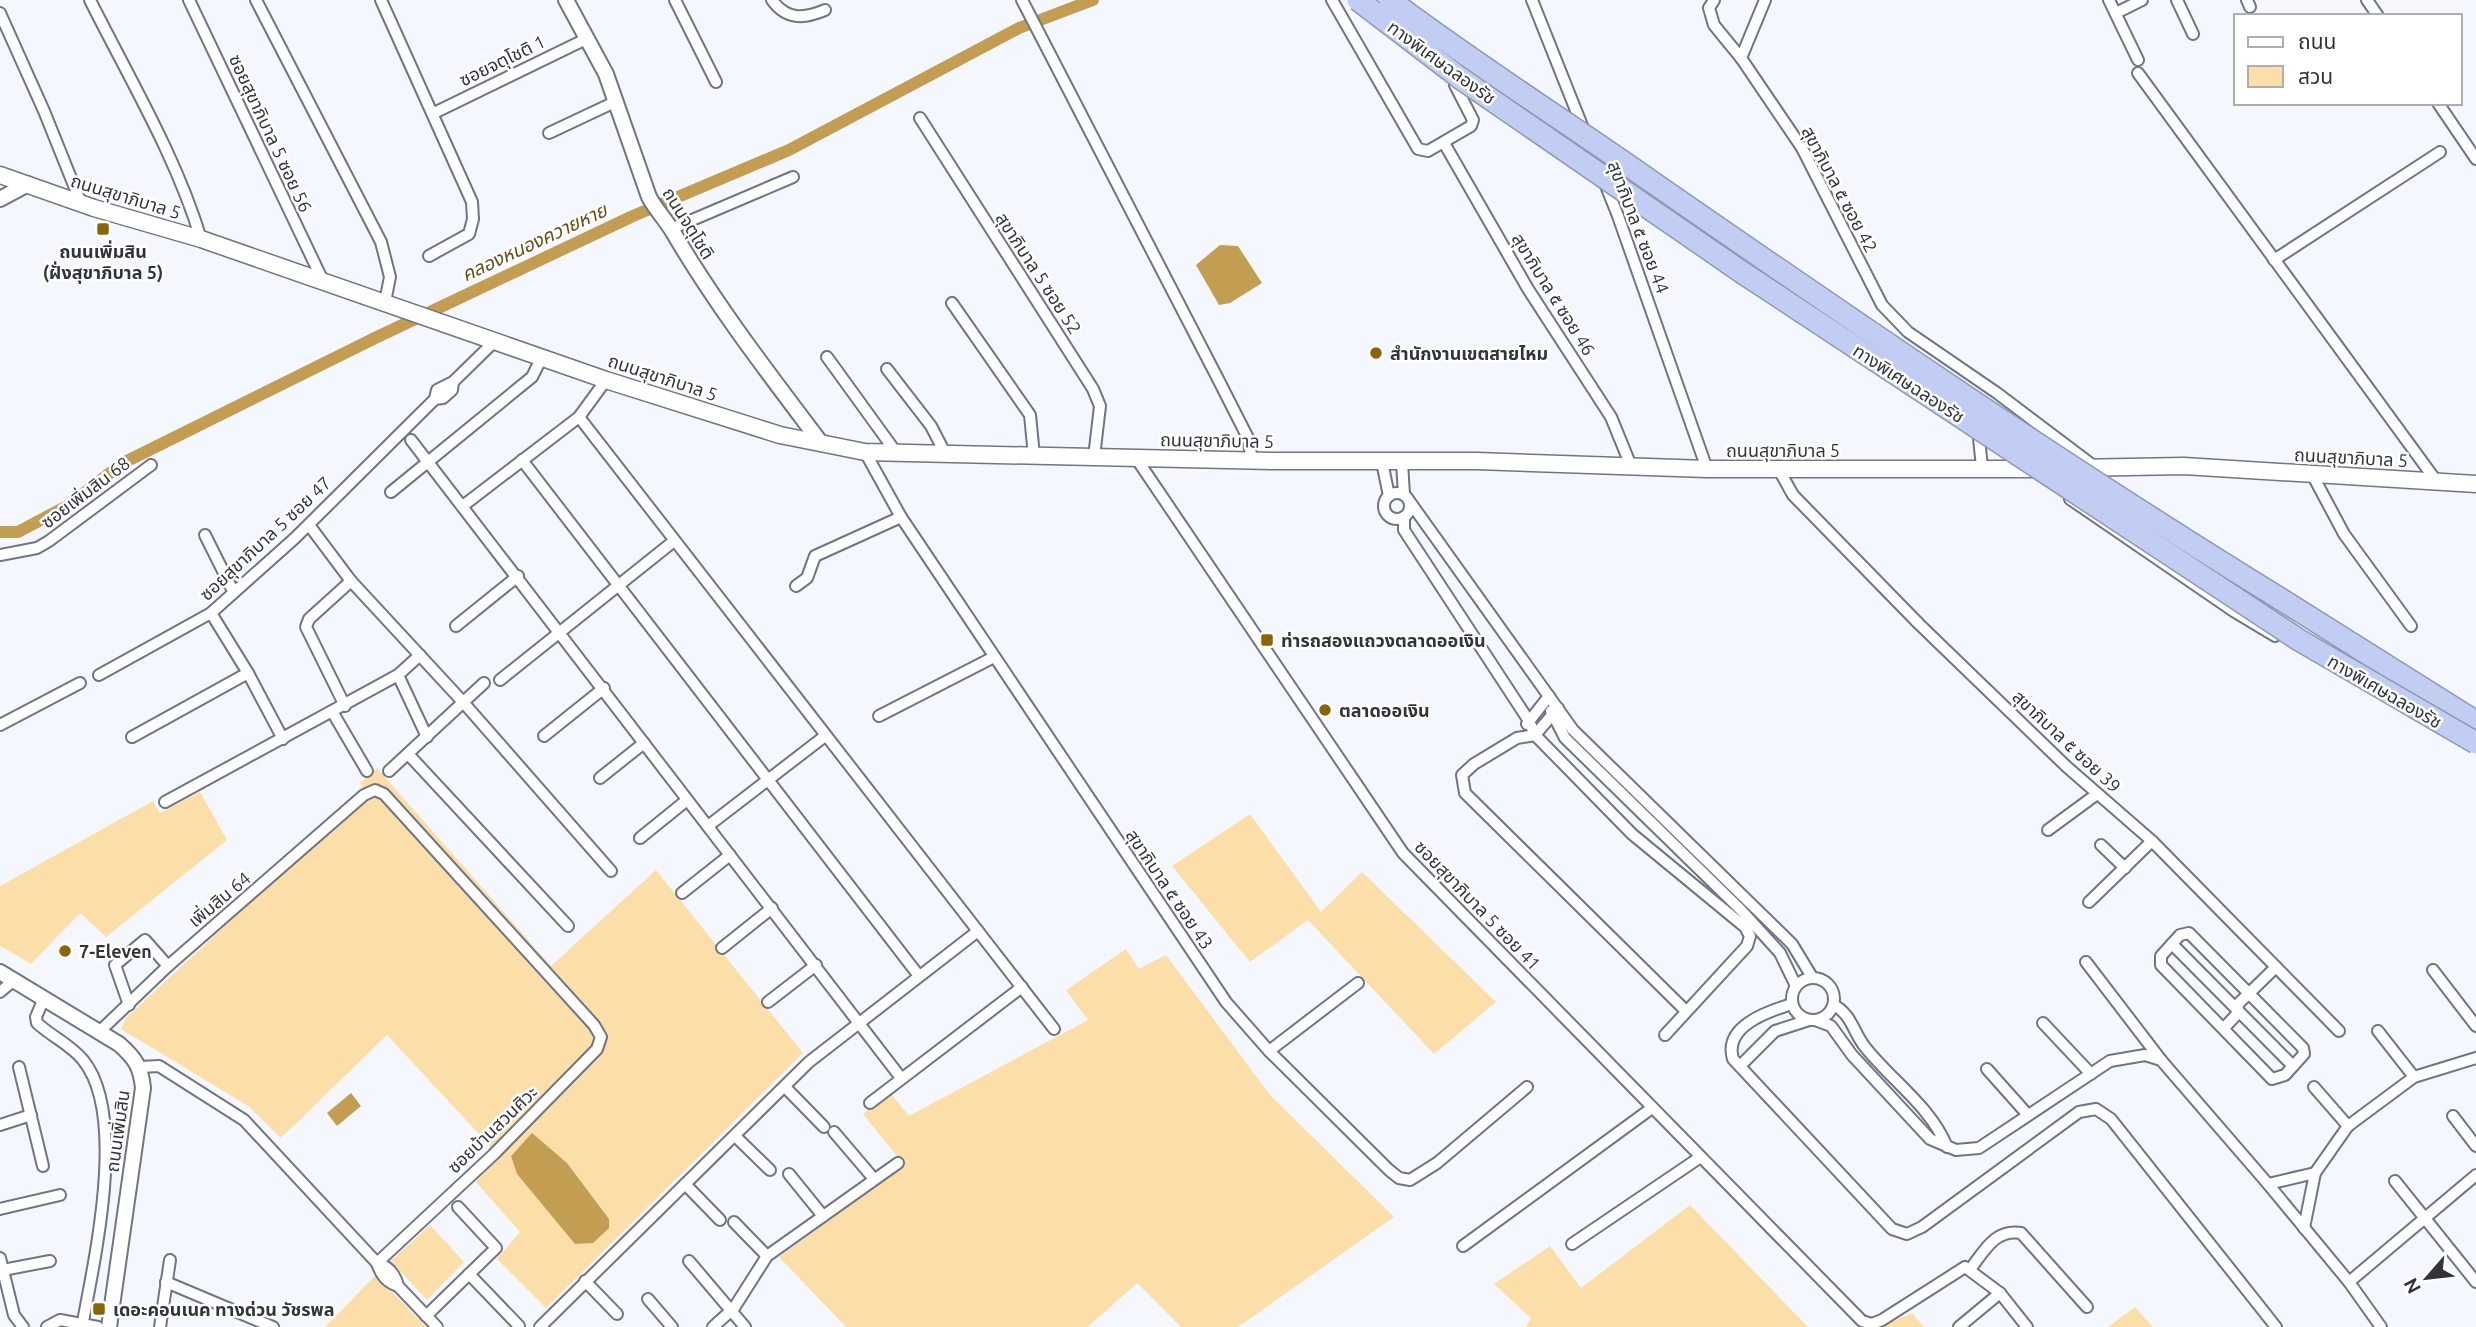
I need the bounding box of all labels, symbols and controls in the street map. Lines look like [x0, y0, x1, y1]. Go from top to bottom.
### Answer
legend [2234, 14, 2462, 105]
street label: ทางพิเศษฉลองรัช [1384, 16, 1500, 108]
text: ถนน [2298, 29, 2336, 53]
street label: ซอยจตุโชติ 1 [456, 31, 549, 91]
street label: ซอยสุขาภิบาล 5 ซอย 56 [224, 51, 316, 216]
text: สวน [2298, 64, 2333, 88]
street label: สุขาภิบาล ๕ ซอย 42 [1796, 122, 1882, 257]
street label: สุขาภิบาล ๕ ซอย 44 [1603, 158, 1673, 297]
street label: ถนนสุขาภิบาล 5 [68, 170, 183, 224]
street label: ถนนจตุโชติ [657, 184, 719, 264]
water label: คลองหนองควายหาย [458, 198, 612, 285]
street label: สุขาภิบาล 5 ซอย 52 [991, 209, 1086, 339]
marker: ถนนเพิ่มสิน (ฝั่งสุขาภิบาล 5) [95, 221, 111, 237]
street label: สุขาภิบาล ๕ ซอย 46 [1507, 229, 1600, 360]
place label: ถนนเพิ่มสิน (ฝั่งสุขาภิบาล 5) [43, 240, 163, 284]
street label: ทางพิเศษฉลองรัช [1850, 340, 1968, 426]
place label: สำนักงานเขตสายไหม [1390, 343, 1548, 363]
marker: สำนักงานเขตสายไหม [1368, 345, 1384, 361]
street label: ถนนสุขาภิบาล 5 [605, 350, 720, 406]
street label: ถนนสุขาภิบาล 5 [1160, 429, 1274, 453]
street label: ถนนสุขาภิบาล 5 [1726, 440, 1840, 462]
street label: ถนนสุขาภิบาล 5 [2293, 444, 2408, 472]
street label: ซอยเพิ่มสิน 68 [36, 452, 133, 532]
street label: ซอยสุขาภิบาล 5 ซอย 47 [195, 472, 336, 605]
place label: ท่ารถสองแถวงตลาดออเงิน [1281, 630, 1486, 650]
marker: ท่ารถสองแถวงตลาดออเงิน [1259, 632, 1275, 648]
street label: ทางพิเศษฉลองรัช [2324, 650, 2446, 732]
street label: สุขาภิบาล ๕ ซอย 39 [2008, 686, 2125, 798]
place label: ตลาดออเงิน [1339, 700, 1430, 720]
marker: ตลาดออเงิน [1317, 702, 1333, 718]
street label: สุขาภิบาล ๕ ซอย 43 [1121, 825, 1217, 954]
street label: ซอยสุขาภิบาล 5 ซอย 41 [1410, 836, 1545, 975]
street label: เพิ่มสิน 64 [184, 867, 254, 931]
place label: 7-Eleven [79, 941, 152, 961]
marker: 7-Eleven [57, 943, 73, 959]
street label: ซอยบ้านสวนศิวะ [443, 1081, 541, 1177]
street label: ถนนเพิ่มสิน [100, 1088, 133, 1173]
north arrow [2392, 1243, 2462, 1313]
text: N [2399, 1275, 2425, 1297]
place label: เดอะคอนเนค ทางด่วน วัชรพล [113, 1299, 334, 1319]
marker: เดอะคอนเนค ทางด่วน วัชรพล [91, 1301, 107, 1317]

